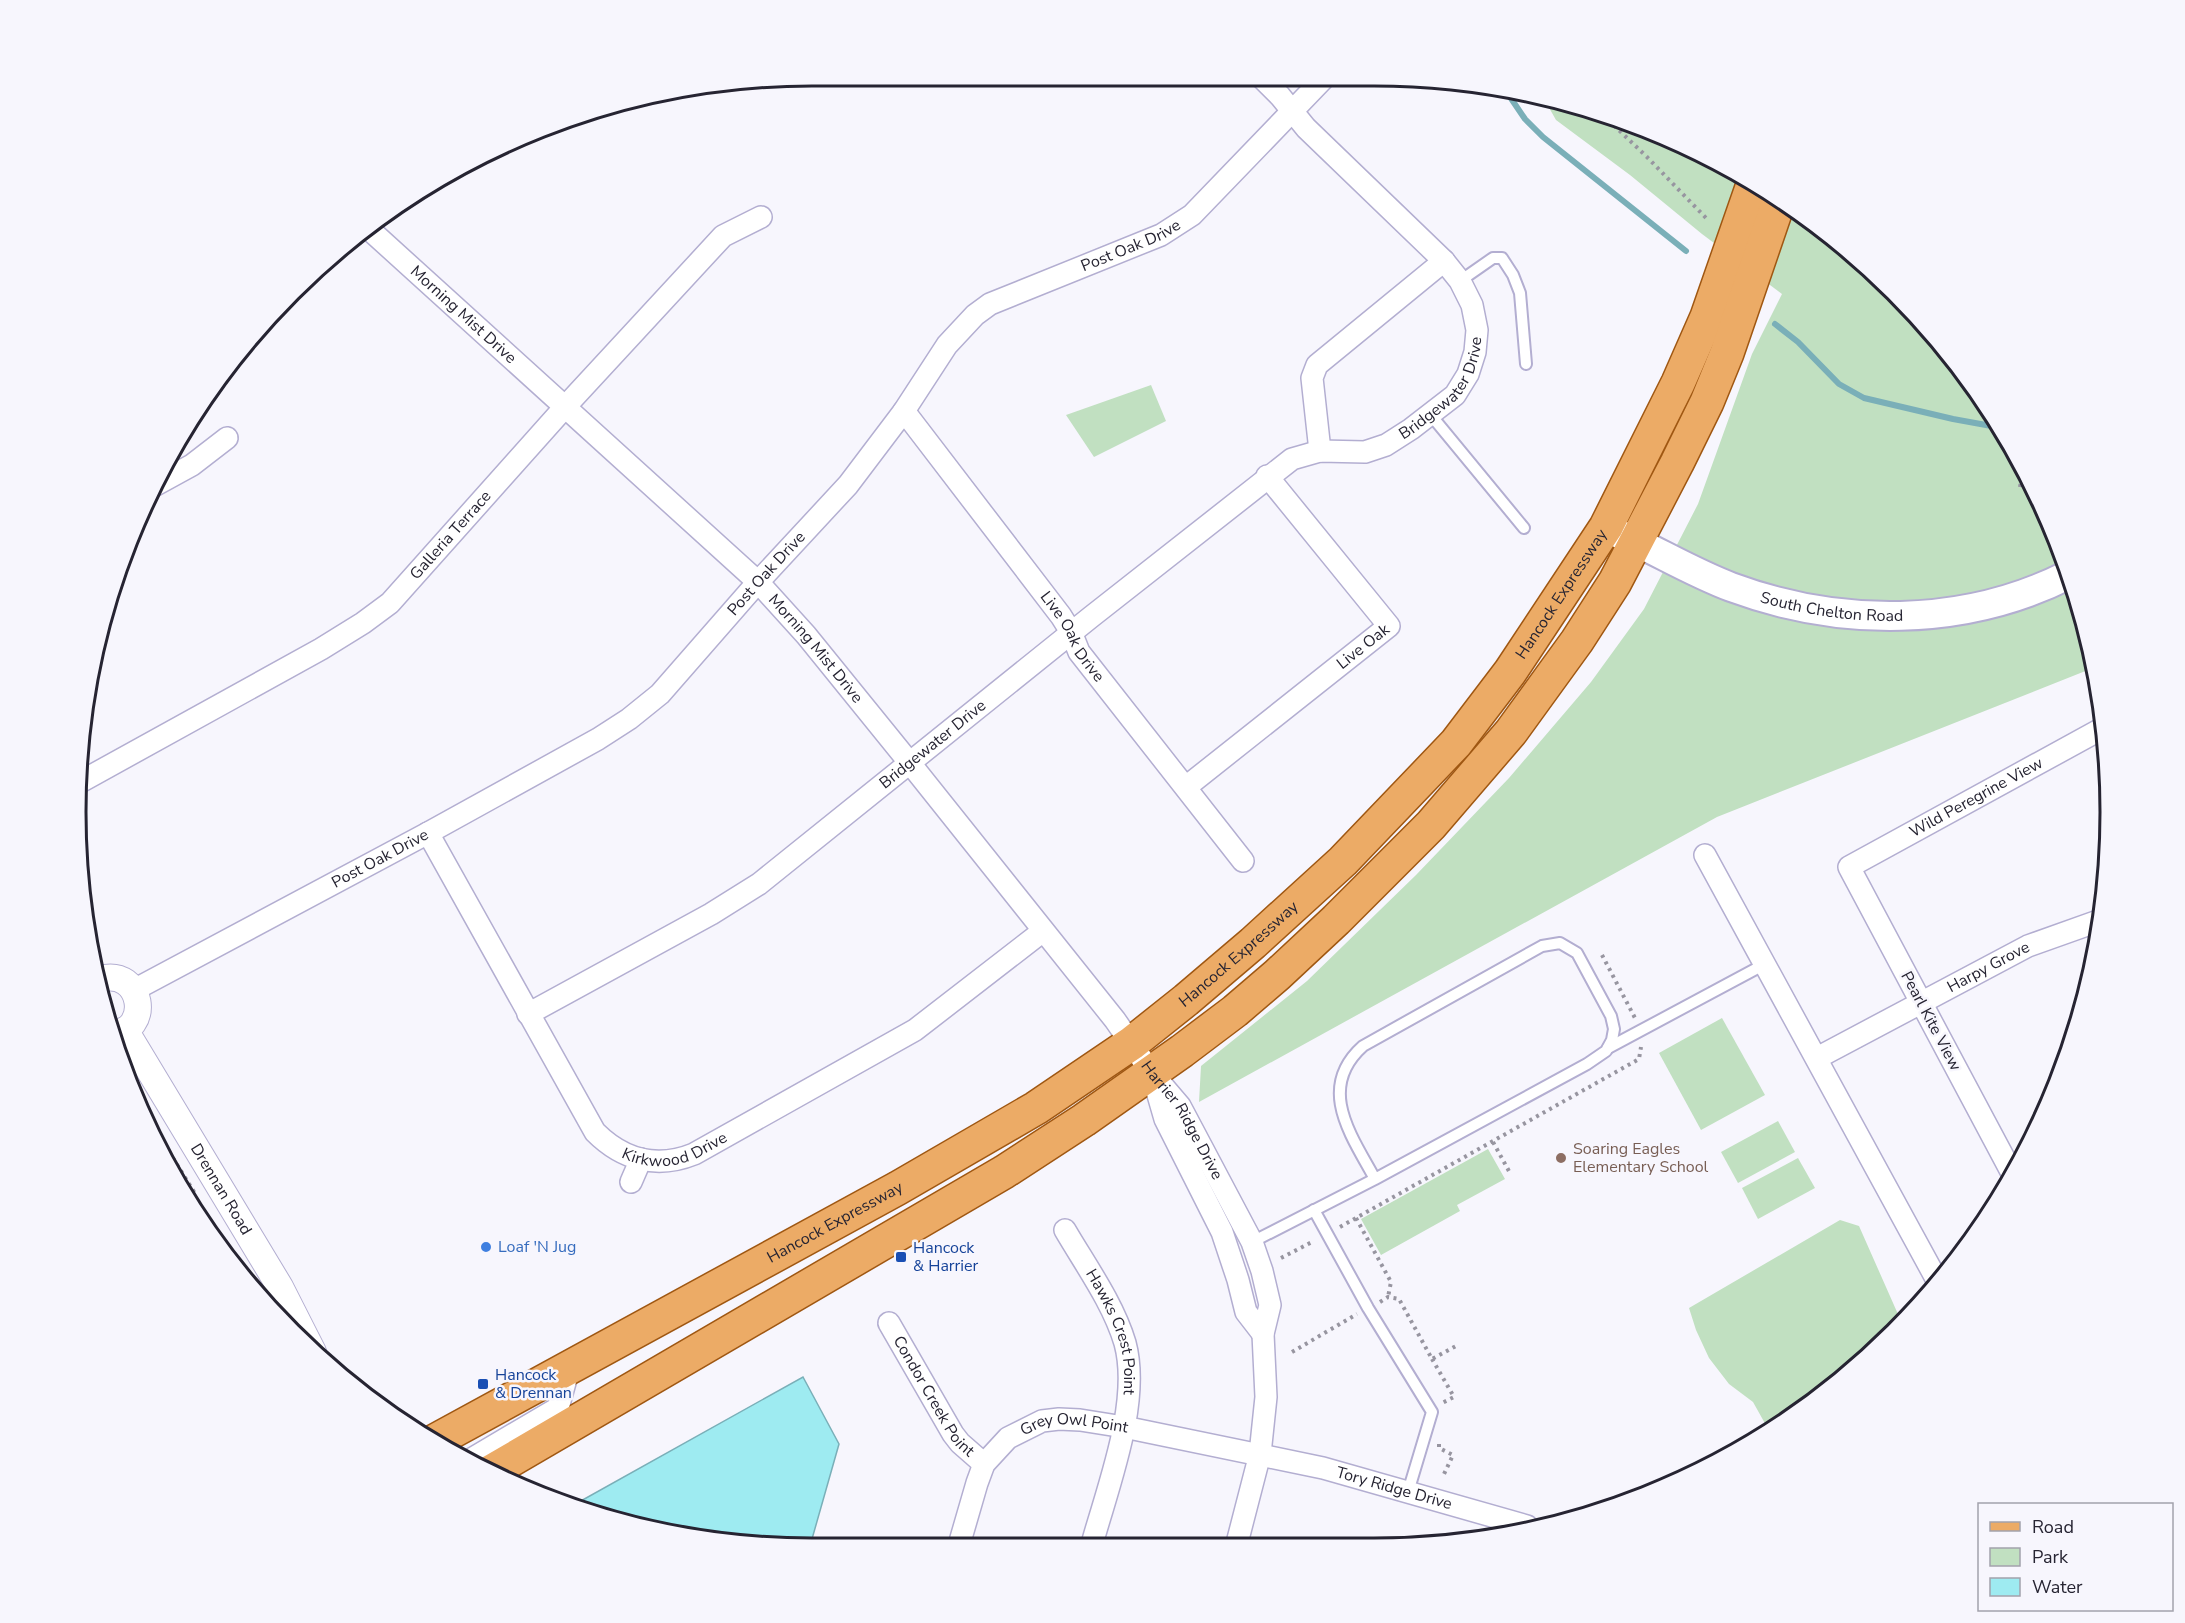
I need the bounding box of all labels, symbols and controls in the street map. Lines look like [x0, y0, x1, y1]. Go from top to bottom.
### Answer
street label: Post Oak Drive [1078, 214, 1185, 277]
street label: Morning Mist Drive [405, 261, 521, 369]
street label: Bridgewater Drive [1395, 336, 1487, 445]
street label: Galleria Terrace [405, 486, 496, 584]
street label: Hancock Expressway [1510, 524, 1613, 664]
street label: Post Oak Drive [722, 527, 811, 621]
street label: South Chelton Road [1758, 586, 1904, 627]
street label: Live Oak Drive [1035, 587, 1110, 687]
street label: Morning Mist Drive [763, 589, 868, 708]
street label: Live Oak [1332, 618, 1395, 674]
street label: Bridgewater Drive [875, 695, 991, 794]
street label: Wild Peregrine View [1906, 752, 2047, 843]
street label: Post Oak Drive [328, 824, 432, 893]
street label: Hancock Expressway [1174, 896, 1304, 1013]
street label: Harpy Grove [1943, 936, 2034, 998]
street label: Pearl Kite View [1896, 967, 1967, 1075]
street label: Harrier Ridge Drive [1136, 1056, 1228, 1184]
street label: Kirkwood Drive [618, 1127, 731, 1172]
place label: Soaring Eagles Elementary School [1573, 1138, 1709, 1178]
street label: Drennan Road [185, 1139, 257, 1239]
marker: Soaring Eagles Elementary School [1554, 1151, 1568, 1165]
street label: Hancock Expressway [763, 1176, 908, 1269]
place label: Loaf 'N Jug [498, 1236, 576, 1258]
place label: Hancock & Harrier [913, 1237, 979, 1277]
marker: Loaf 'N Jug [479, 1240, 493, 1254]
marker: Hancock & Harrier [894, 1250, 908, 1264]
street label: Hawks Crest Point [1080, 1265, 1140, 1396]
street label: Condor Creek Point [888, 1332, 980, 1462]
place label: Hancock & Drennan [495, 1364, 572, 1404]
marker: Hancock & Drennan [476, 1377, 490, 1391]
street label: Grey Owl Point [1016, 1408, 1131, 1441]
street label: Tory Ridge Drive [1334, 1461, 1455, 1515]
legend [1978, 1503, 2173, 1611]
text: Road [2032, 1515, 2074, 1539]
text: Park [2032, 1545, 2069, 1569]
text: Water [2032, 1575, 2083, 1599]

